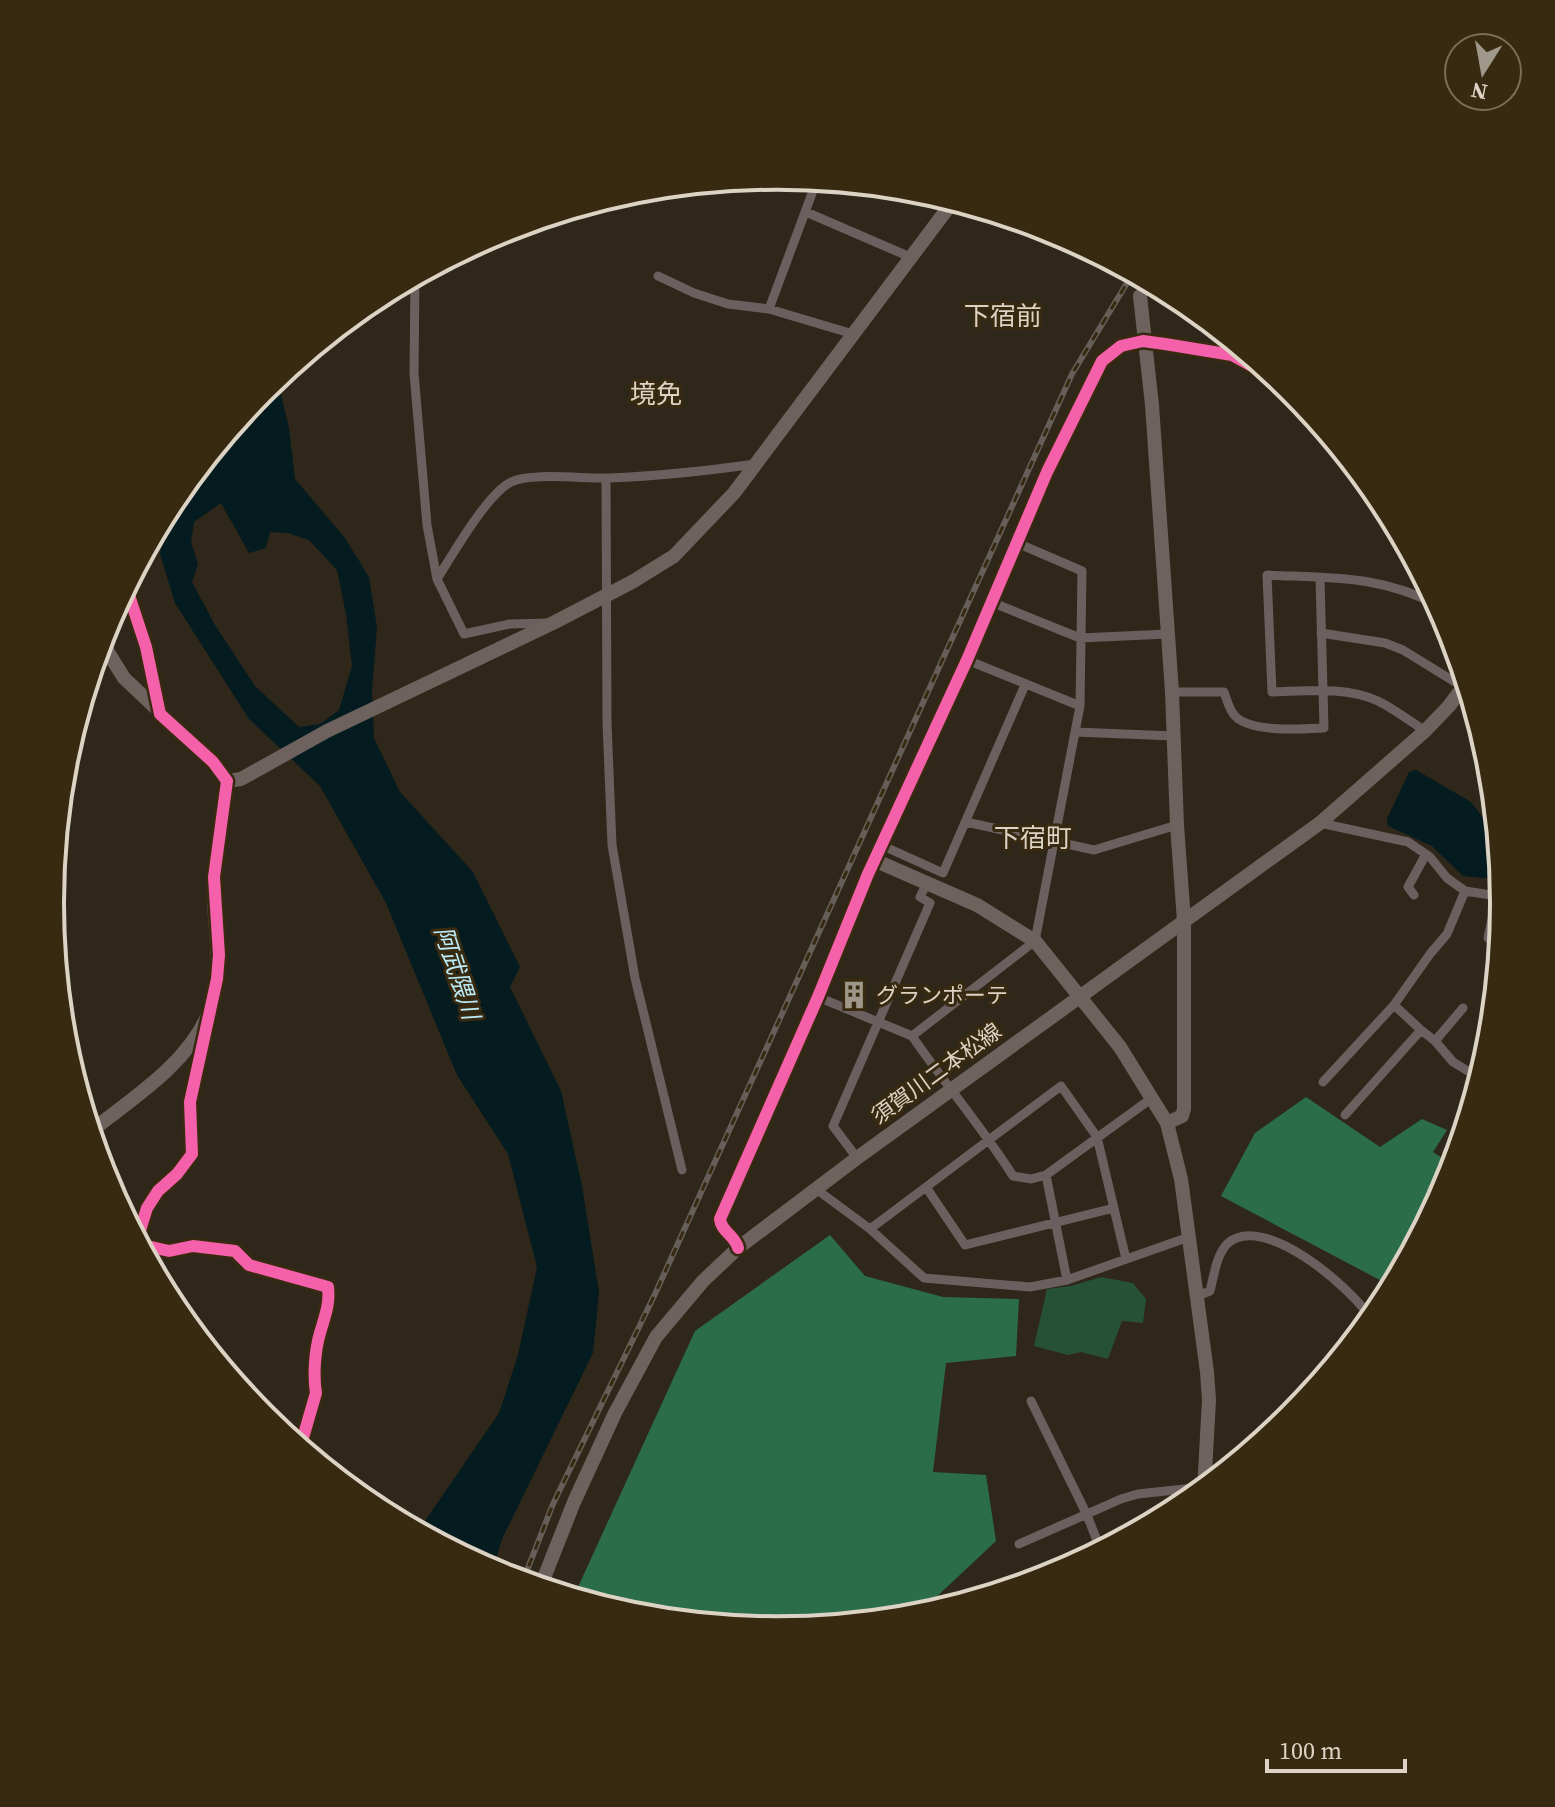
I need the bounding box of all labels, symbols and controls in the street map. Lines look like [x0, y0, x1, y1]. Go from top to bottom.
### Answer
north arrow [1443, 32, 1523, 112]
text: N [1468, 75, 1490, 108]
district label: 下宿前 [964, 298, 1042, 334]
district label: 境免 [630, 376, 682, 412]
district label: 下宿町 [994, 820, 1072, 856]
water label: 阿武隈川 [427, 922, 489, 1026]
building icon: グランポーテ [839, 980, 869, 1010]
place label: グランポーテ [876, 980, 1008, 1010]
street label: 須賀川二本松線 [865, 1016, 1007, 1130]
scale bar [1267, 1723, 1405, 1773]
text: 100 m [1279, 1734, 1342, 1767]

